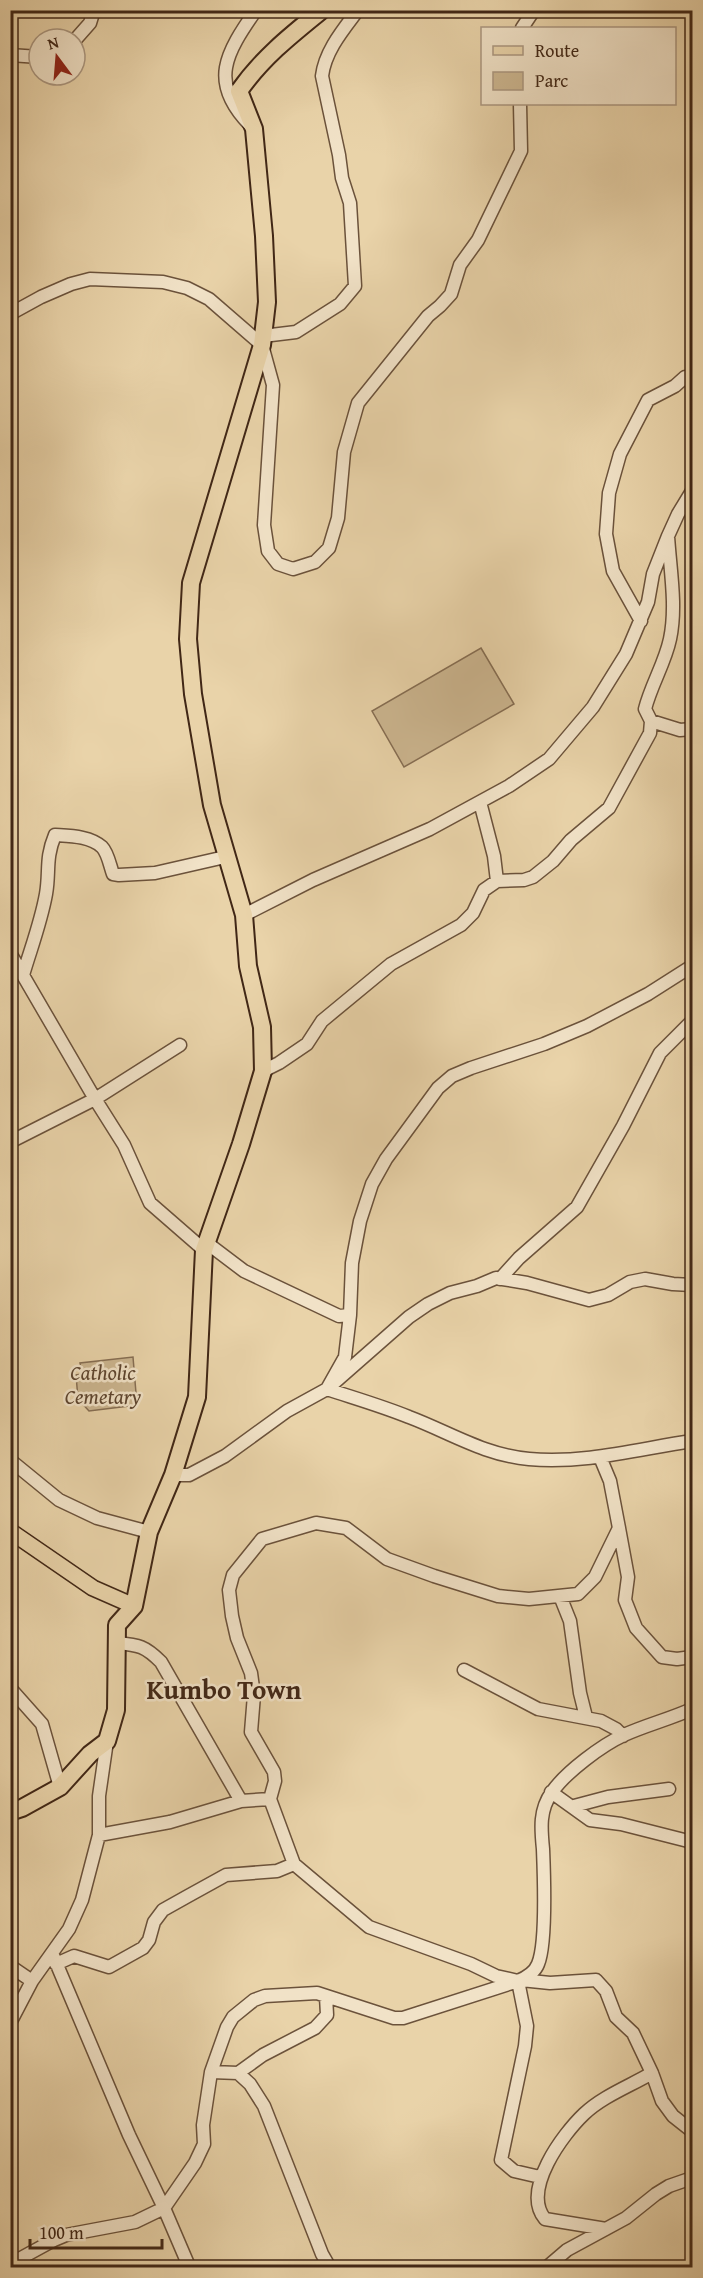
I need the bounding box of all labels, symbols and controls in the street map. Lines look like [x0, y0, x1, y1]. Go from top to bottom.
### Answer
north arrow [27, 27, 87, 87]
legend [481, 27, 676, 105]
text: N [44, 29, 62, 56]
text: Route [535, 37, 579, 64]
text: Parc [535, 67, 568, 94]
park label: Catholic Cemetary [65, 1357, 142, 1412]
district label: Kumbo Town [146, 1669, 302, 1709]
scale bar [30, 2212, 162, 2250]
text: 100 m [39, 2219, 84, 2246]

